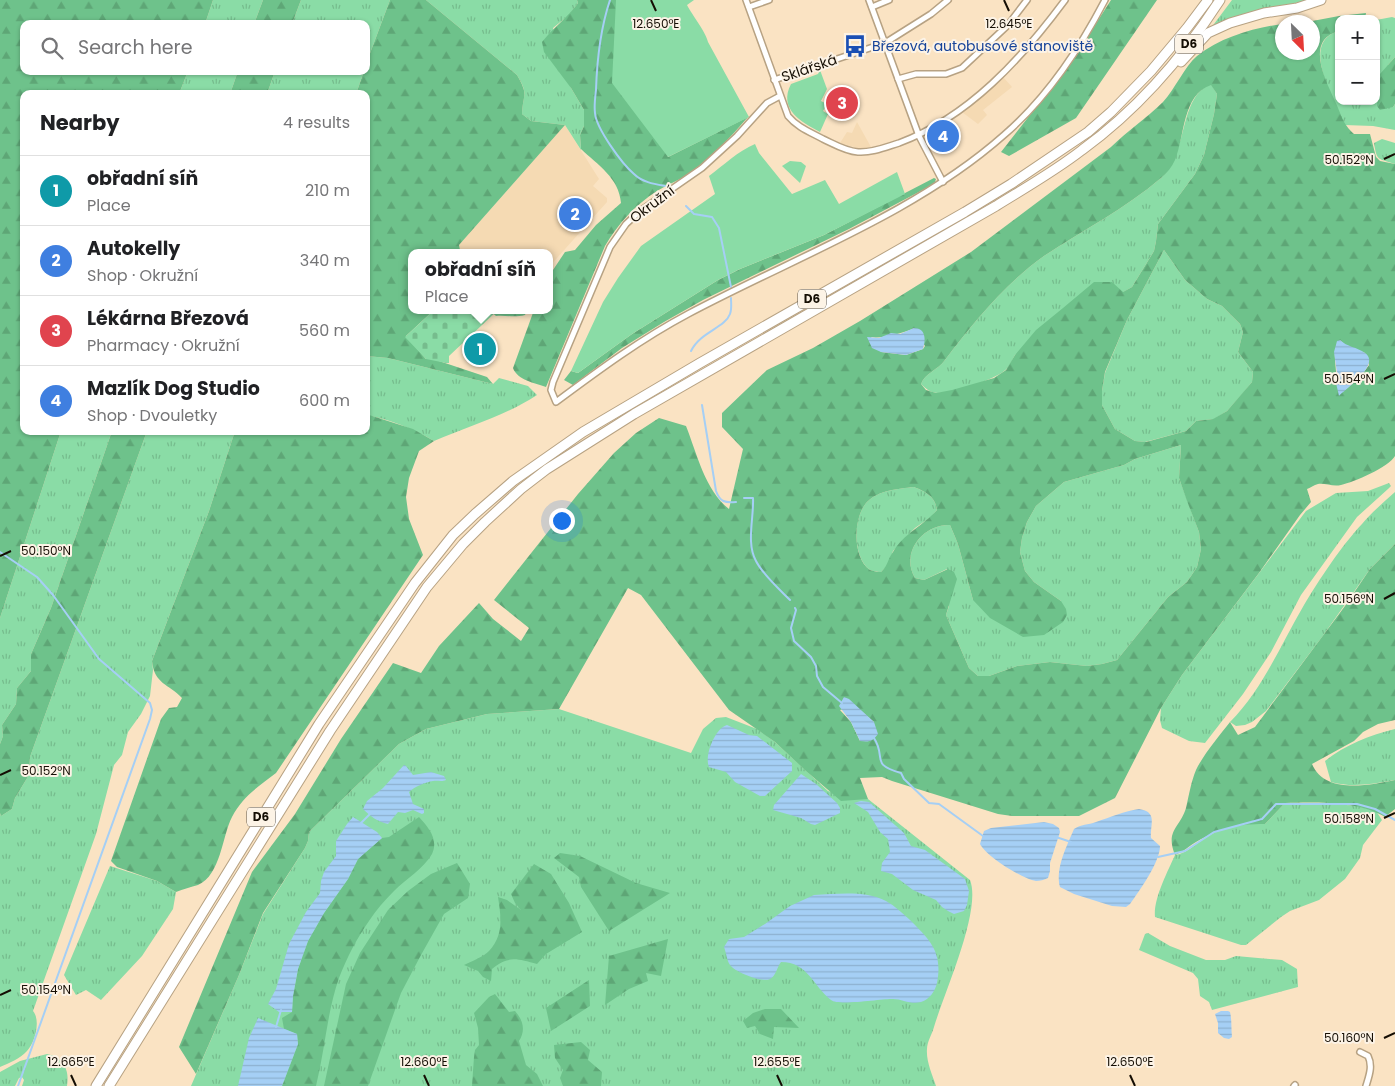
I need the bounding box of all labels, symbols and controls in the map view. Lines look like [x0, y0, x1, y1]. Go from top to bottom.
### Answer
text: 12.650°E [632, 15, 680, 32]
text: 12.645°E [985, 15, 1033, 32]
north arrow [1275, 15, 1320, 60]
map controls [1335, 15, 1380, 105]
button: + [1335, 15, 1380, 60]
search box [20, 20, 370, 75]
bus stop icon: Březová, autobusové stanoviště [842, 33, 868, 59]
icon: search [38, 34, 66, 62]
text: Search here [78, 34, 192, 61]
road number: D6 [1175, 34, 1203, 54]
place label: Březová, autobusové stanoviště [872, 36, 1094, 56]
street label: Sklářská [779, 49, 839, 87]
button: − [1335, 60, 1380, 105]
pin: 3 [826, 84, 858, 122]
text: Nearby [40, 108, 120, 137]
text: 4 results [283, 111, 350, 134]
pin: 4 [927, 117, 959, 155]
text: 50.152°N [1324, 151, 1374, 168]
text: obřadní síň [87, 165, 198, 192]
text: 1 [53, 179, 59, 202]
text: 210 m [305, 179, 350, 202]
street label: Okružní [626, 180, 679, 227]
text: Place [87, 194, 131, 217]
pin: 2 [559, 195, 591, 233]
text: Autokelly [87, 235, 180, 262]
text: 2 [51, 249, 61, 272]
text: 340 m [300, 249, 350, 272]
popup [408, 249, 553, 314]
text: obřadní síň [425, 256, 536, 283]
text: Shop · Okružní [87, 264, 198, 287]
text: Place [425, 285, 468, 308]
road number: D6 [798, 290, 826, 308]
text: Lékárna Březová [87, 305, 249, 332]
text: 3 [51, 319, 61, 342]
text: 560 m [299, 319, 350, 342]
pin: 1 [464, 330, 496, 368]
text: Pharmacy · Okružní [87, 334, 240, 357]
text: 50.154°N [1324, 370, 1374, 387]
text: Mazlík Dog Studio [87, 375, 260, 402]
text: 4 [51, 389, 61, 412]
text: 600 m [299, 389, 350, 412]
text: Shop · Dvouletky [87, 404, 217, 427]
your location [549, 508, 575, 534]
text: 50.150°N [21, 542, 71, 559]
text: 50.156°N [1324, 590, 1374, 607]
text: 50.152°N [21, 762, 71, 779]
road number: D6 [247, 808, 275, 826]
text: 50.158°N [1324, 810, 1374, 827]
text: 50.154°N [21, 981, 71, 998]
text: 50.160°N [1324, 1029, 1374, 1046]
text: 12.665°E [47, 1053, 95, 1070]
text: 12.660°E [400, 1053, 448, 1070]
text: 12.655°E [753, 1053, 801, 1070]
text: 12.650°E [1106, 1053, 1154, 1070]

